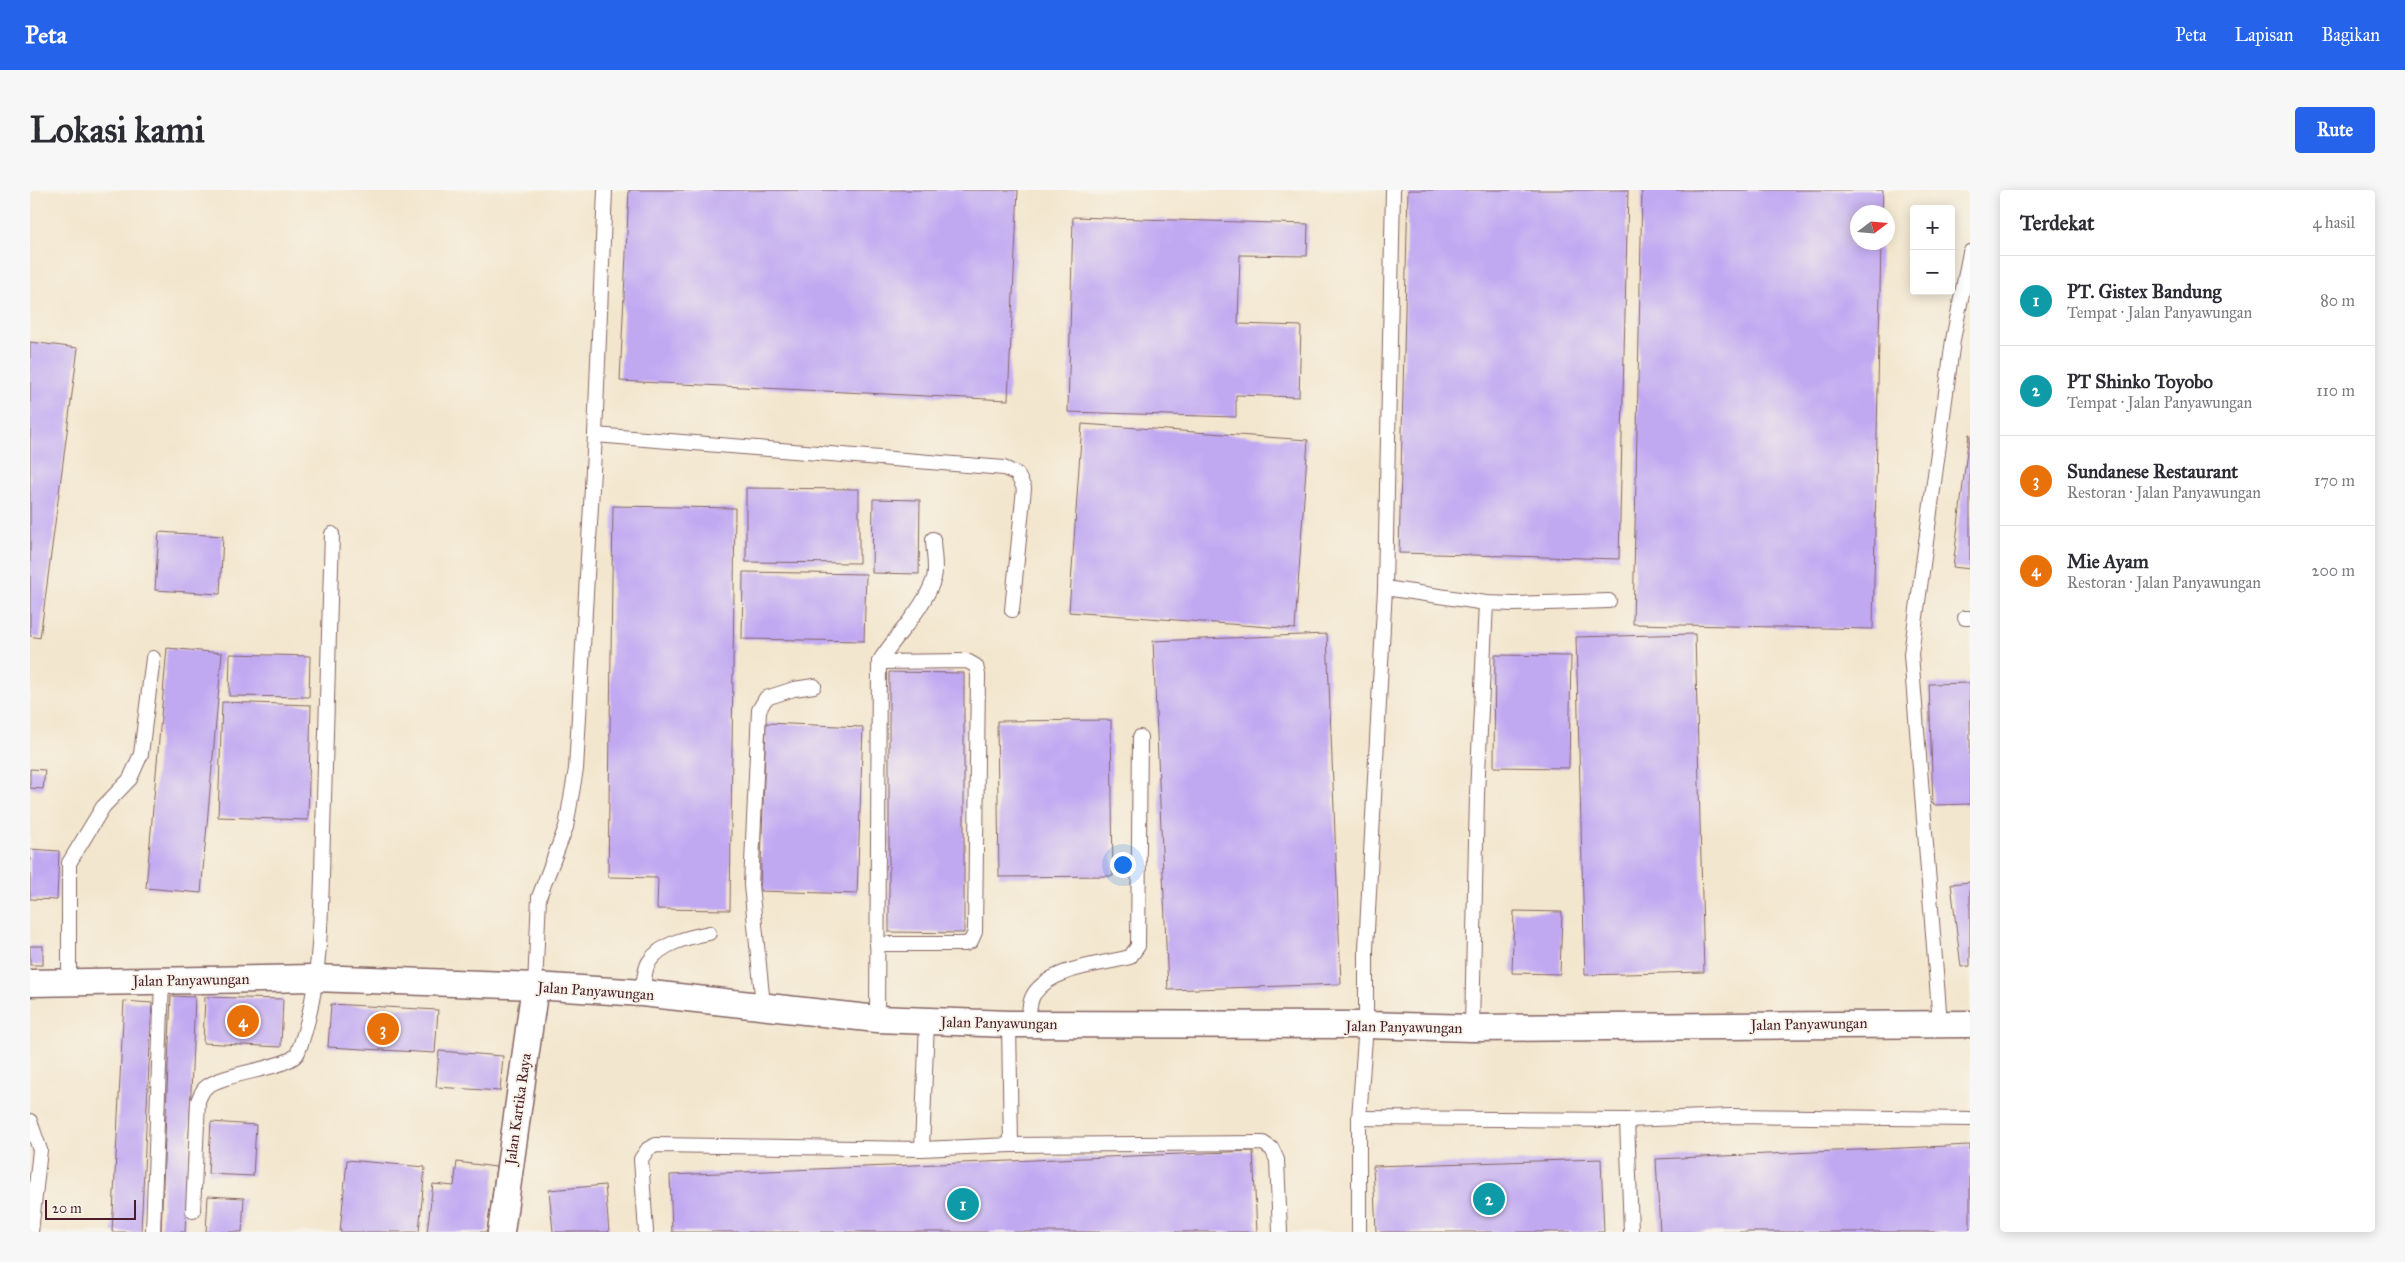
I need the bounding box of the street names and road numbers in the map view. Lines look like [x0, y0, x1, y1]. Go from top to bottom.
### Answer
street label: Jalan Panyawungan [130, 970, 250, 991]
street label: Jalan Panyawungan [535, 978, 655, 1005]
street label: Jalan Panyawungan [938, 1013, 1058, 1034]
street label: Jalan Panyawungan [1748, 1014, 1868, 1035]
street label: Jalan Panyawungan [1343, 1017, 1463, 1038]
street label: Jalan Kartika Raya [501, 1051, 536, 1168]

